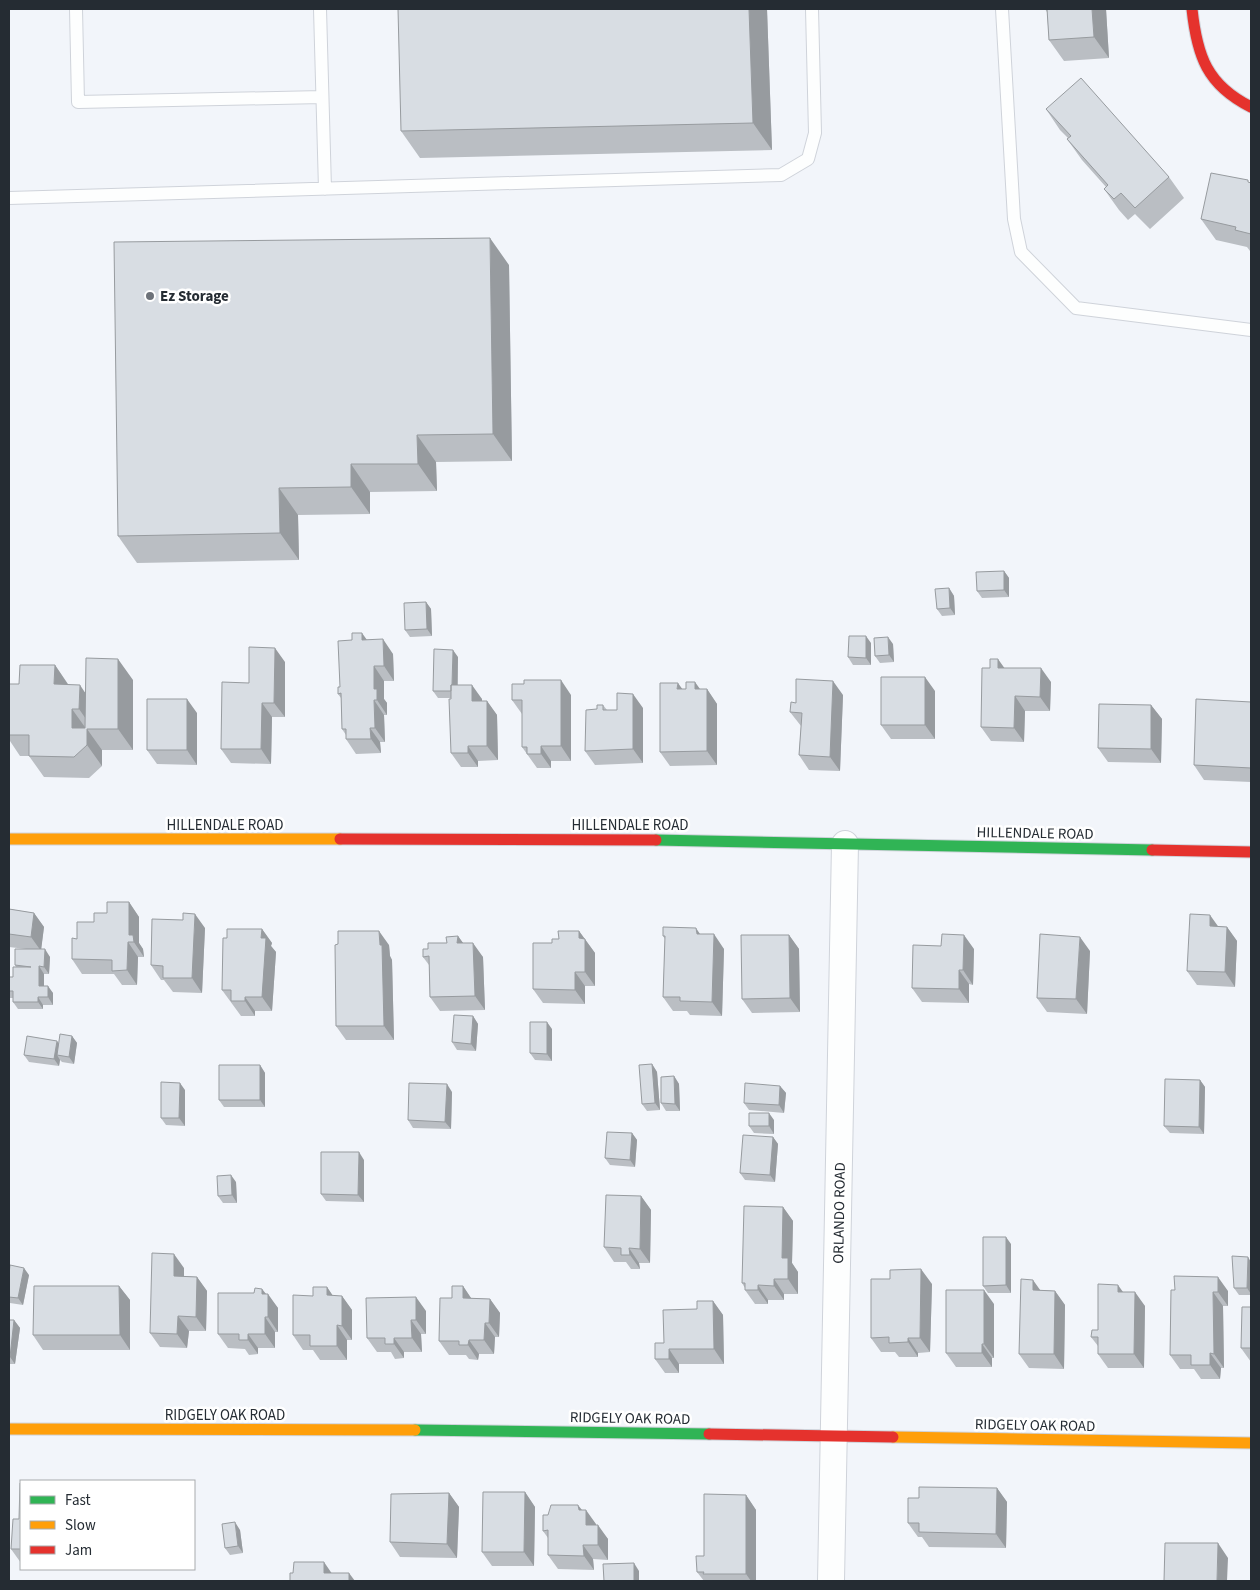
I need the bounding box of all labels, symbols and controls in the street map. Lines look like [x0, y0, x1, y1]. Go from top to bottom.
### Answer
place label: Ez Storage [160, 286, 229, 307]
marker: Ez Storage [144, 290, 156, 302]
street label: HILLENDALE ROAD [166, 815, 284, 836]
street label: HILLENDALE ROAD [571, 815, 689, 836]
street label: HILLENDALE ROAD [976, 822, 1094, 845]
street label: ORLANDO ROAD [828, 1162, 851, 1264]
street label: RIDGELY OAK ROAD [165, 1405, 285, 1426]
street label: RIDGELY OAK ROAD [570, 1407, 690, 1430]
street label: RIDGELY OAK ROAD [975, 1414, 1095, 1437]
legend [20, 1480, 195, 1570]
text: Fast [65, 1490, 91, 1511]
text: Slow [65, 1515, 96, 1536]
text: Jam [65, 1540, 92, 1561]

